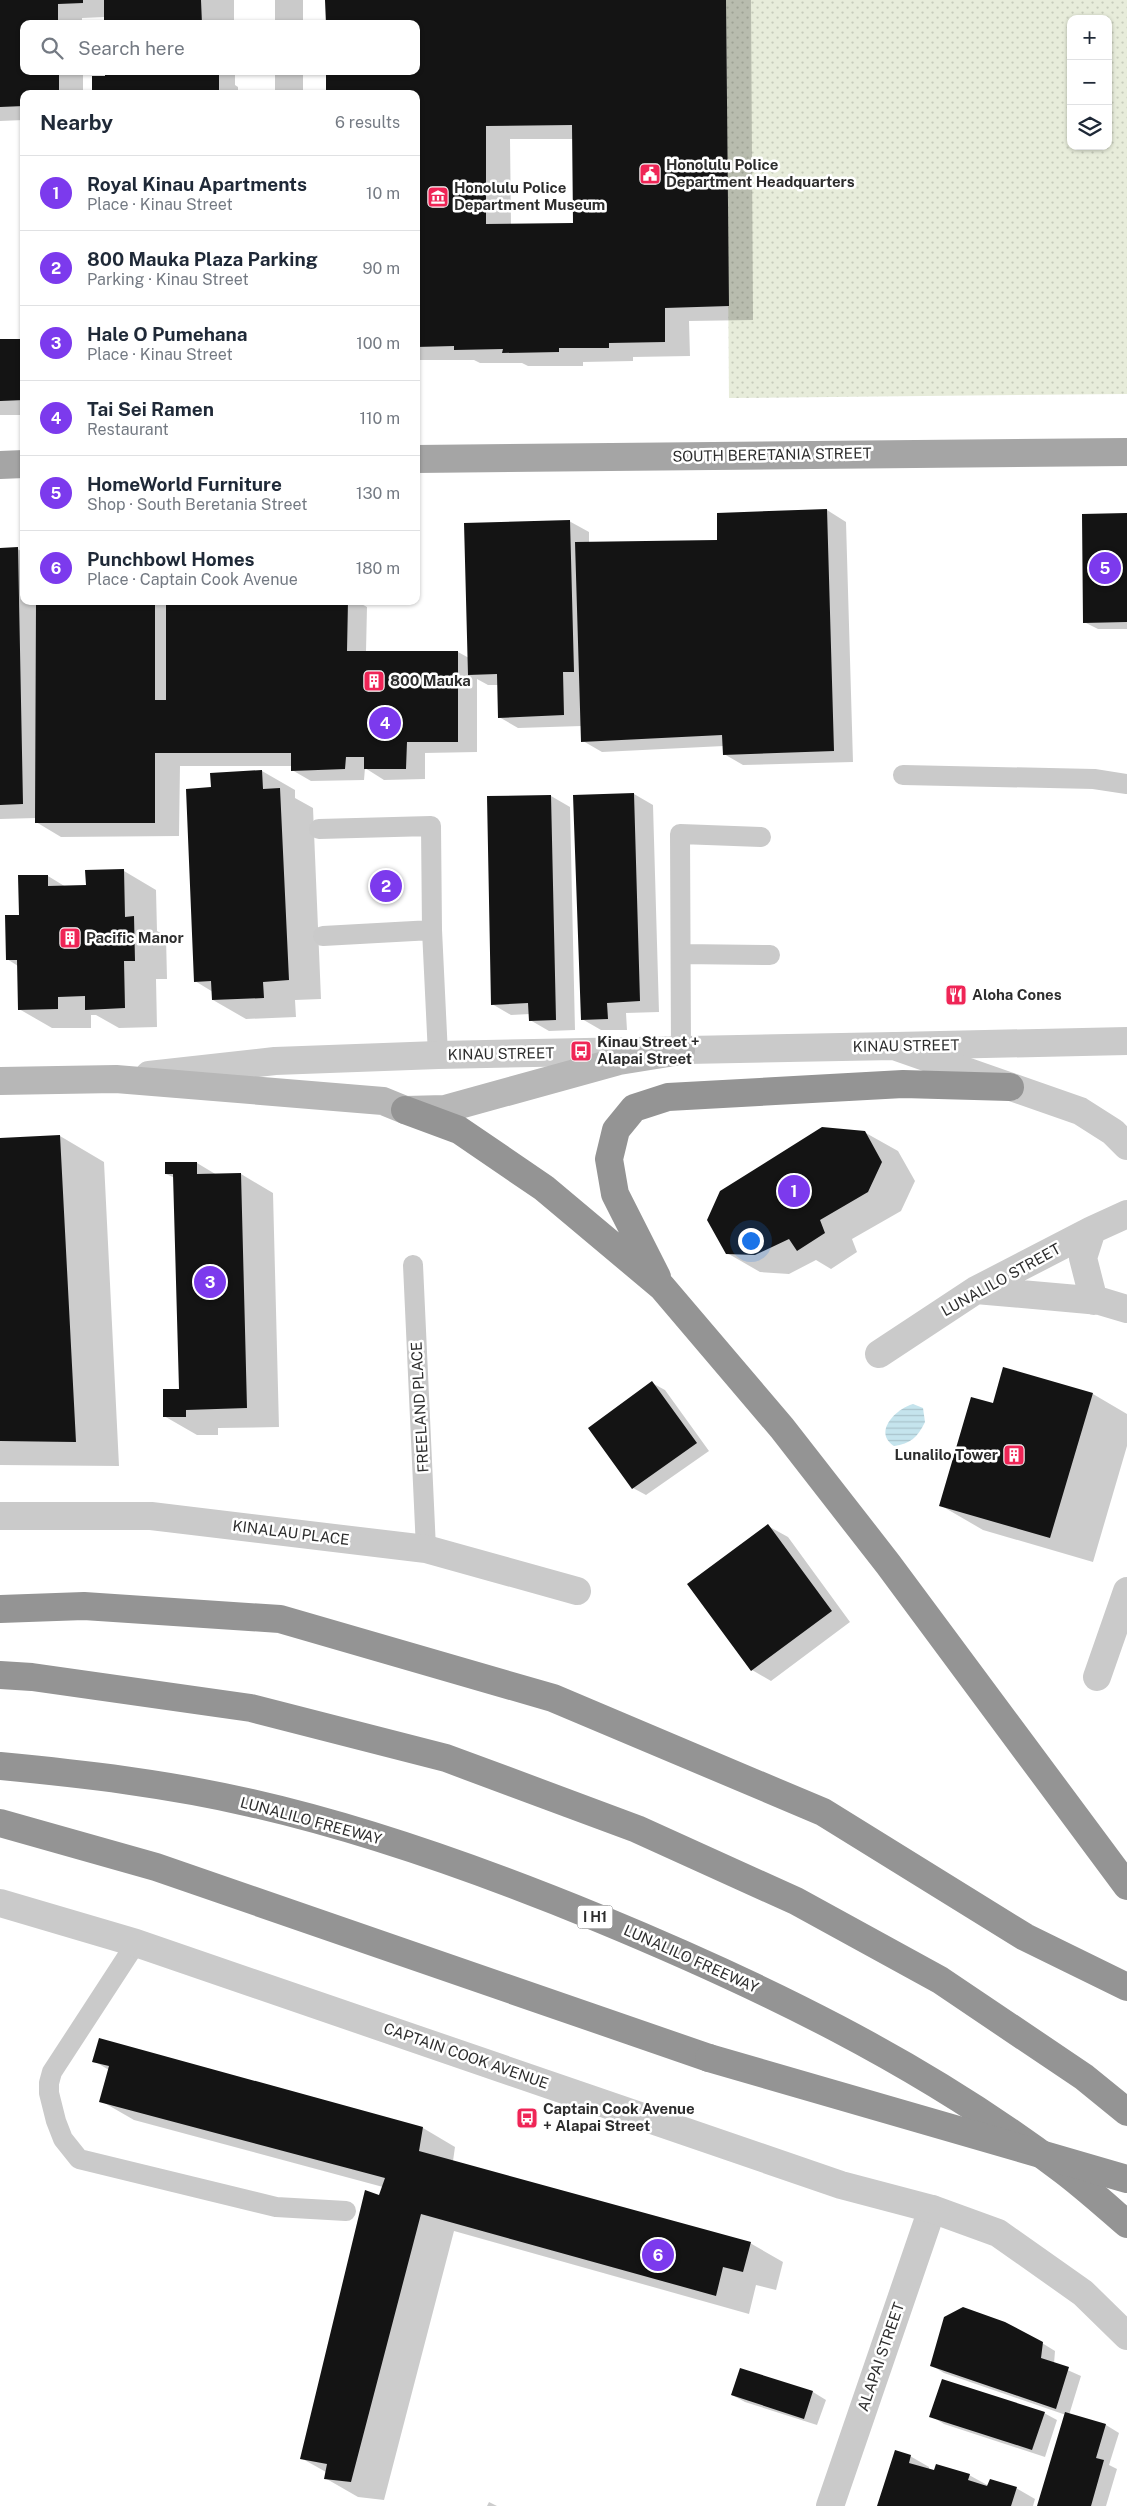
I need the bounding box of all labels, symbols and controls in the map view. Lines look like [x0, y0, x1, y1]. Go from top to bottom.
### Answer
map controls [1067, 15, 1112, 150]
button: + [1067, 15, 1112, 60]
search box [20, 20, 420, 75]
icon: search [38, 34, 66, 62]
text: Search here [78, 37, 185, 59]
button: − [1067, 60, 1112, 105]
button: layers [1067, 105, 1112, 150]
text: Nearby [40, 110, 113, 135]
text: 6 results [335, 113, 400, 132]
place label: Honolulu Police Department Headquarters [666, 156, 855, 190]
public building icon: Honolulu Police Department Headquarters [638, 162, 662, 186]
text: Royal Kinau Apartments [87, 173, 307, 195]
place label: Honolulu Police Department Museum [454, 179, 605, 213]
text: 1 [53, 184, 59, 203]
text: 10 m [366, 184, 400, 203]
museum icon: Honolulu Police Department Museum [426, 185, 450, 209]
text: Place · Kinau Street [87, 195, 233, 214]
text: 800 Mauka Plaza Parking [87, 248, 318, 270]
text: 2 [51, 259, 61, 278]
text: 90 m [363, 259, 400, 278]
text: Parking · Kinau Street [87, 270, 249, 289]
text: Hale O Pumehana [87, 323, 248, 345]
text: 3 [51, 334, 61, 353]
text: 100 m [356, 334, 400, 353]
text: Place · Kinau Street [87, 345, 233, 364]
text: Tai Sei Ramen [87, 398, 214, 420]
text: 4 [51, 409, 61, 428]
text: 110 m [359, 409, 400, 428]
text: Restaurant [87, 420, 169, 439]
street label: SOUTH BERETANIA STREET [672, 444, 872, 465]
text: HomeWorld Furniture [87, 473, 282, 495]
text: 5 [51, 484, 61, 503]
text: 130 m [356, 484, 400, 503]
text: Shop · South Beretania Street [87, 495, 307, 514]
text: Punchbowl Homes [87, 548, 255, 570]
pin: 5 [1089, 549, 1121, 587]
text: 6 [51, 559, 61, 578]
text: 180 m [356, 559, 400, 578]
text: Place · Captain Cook Avenue [87, 570, 298, 589]
building icon: 800 Mauka [362, 669, 386, 693]
place label: 800 Mauka [390, 672, 471, 689]
pin: 4 [369, 704, 401, 742]
pin: 2 [370, 867, 402, 905]
building icon: Pacific Manor [58, 926, 82, 950]
place label: Pacific Manor [86, 929, 184, 946]
restaurant icon: Aloha Cones [944, 983, 968, 1007]
place label: Aloha Cones [972, 986, 1062, 1003]
place label: Kinau Street + Alapai Street [597, 1033, 700, 1067]
street label: KINAU STREET [852, 1036, 960, 1055]
bus stop icon: Kinau Street + Alapai Street [569, 1039, 593, 1063]
street label: KINAU STREET [447, 1044, 555, 1063]
pin: 1 [778, 1172, 810, 1210]
your location [738, 1228, 764, 1254]
street label: LUNALILO STREET [938, 1240, 1063, 1319]
pin: 3 [194, 1263, 226, 1301]
street label: FREELAND PLACE [408, 1341, 431, 1473]
building icon: Lunalilo Tower [1002, 1443, 1026, 1467]
place label: Lunalilo Tower [895, 1446, 998, 1463]
street label: KINALAU PLACE [232, 1517, 351, 1548]
street label: LUNALILO FREEWAY [239, 1793, 384, 1848]
road number: I H1 [578, 1905, 612, 1928]
street label: LUNALILO FREEWAY [621, 1921, 761, 1996]
street label: CAPTAIN COOK AVENUE [381, 2019, 551, 2092]
place label: Captain Cook Avenue + Alapai Street [543, 2100, 695, 2134]
bus stop icon: Captain Cook Avenue + Alapai Street [515, 2106, 539, 2130]
pin: 6 [642, 2236, 674, 2274]
street label: ALAPAI STREET [854, 2300, 907, 2414]

